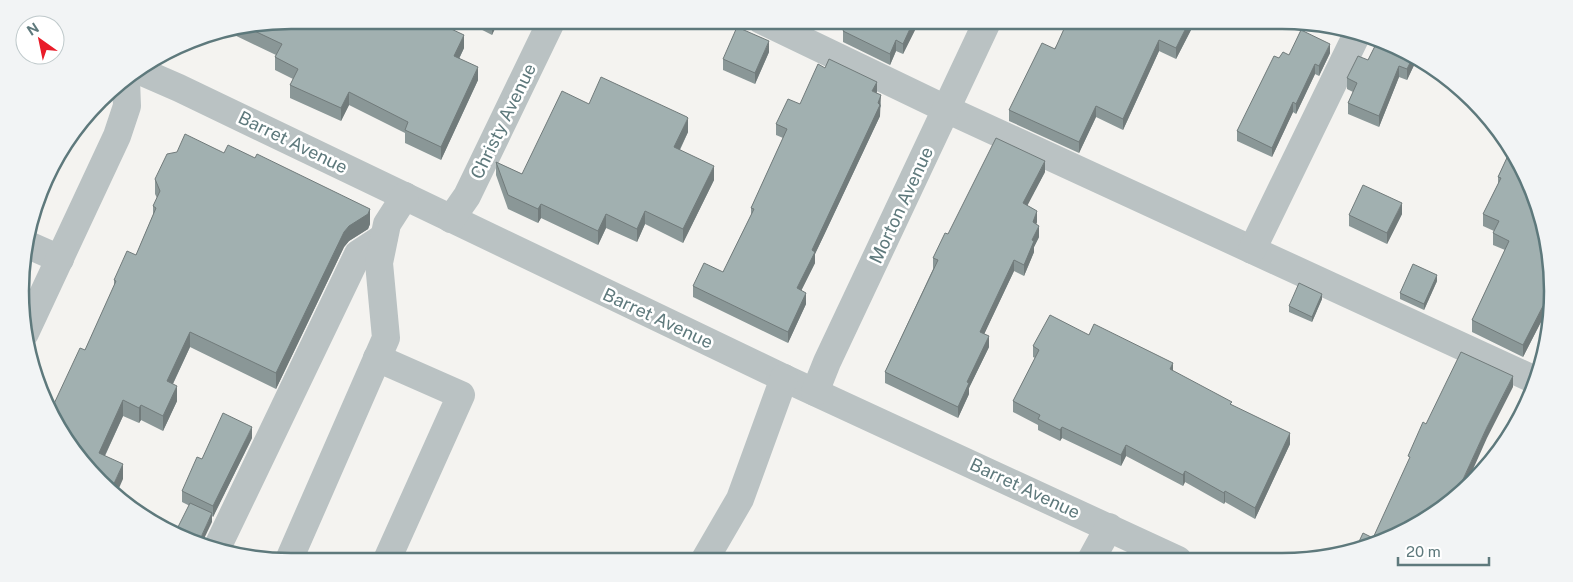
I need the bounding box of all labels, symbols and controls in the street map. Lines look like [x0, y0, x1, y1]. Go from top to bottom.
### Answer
north arrow [15, 15, 65, 65]
text: N [24, 19, 42, 39]
street label: Christy Avenue [466, 60, 540, 182]
street label: Barret Avenue [235, 106, 351, 178]
street label: Morton Avenue [865, 143, 937, 267]
street label: Barret Avenue [600, 283, 716, 353]
street label: Barret Avenue [967, 453, 1083, 523]
scale bar [1398, 534, 1489, 566]
text: 20 m [1406, 543, 1441, 560]

